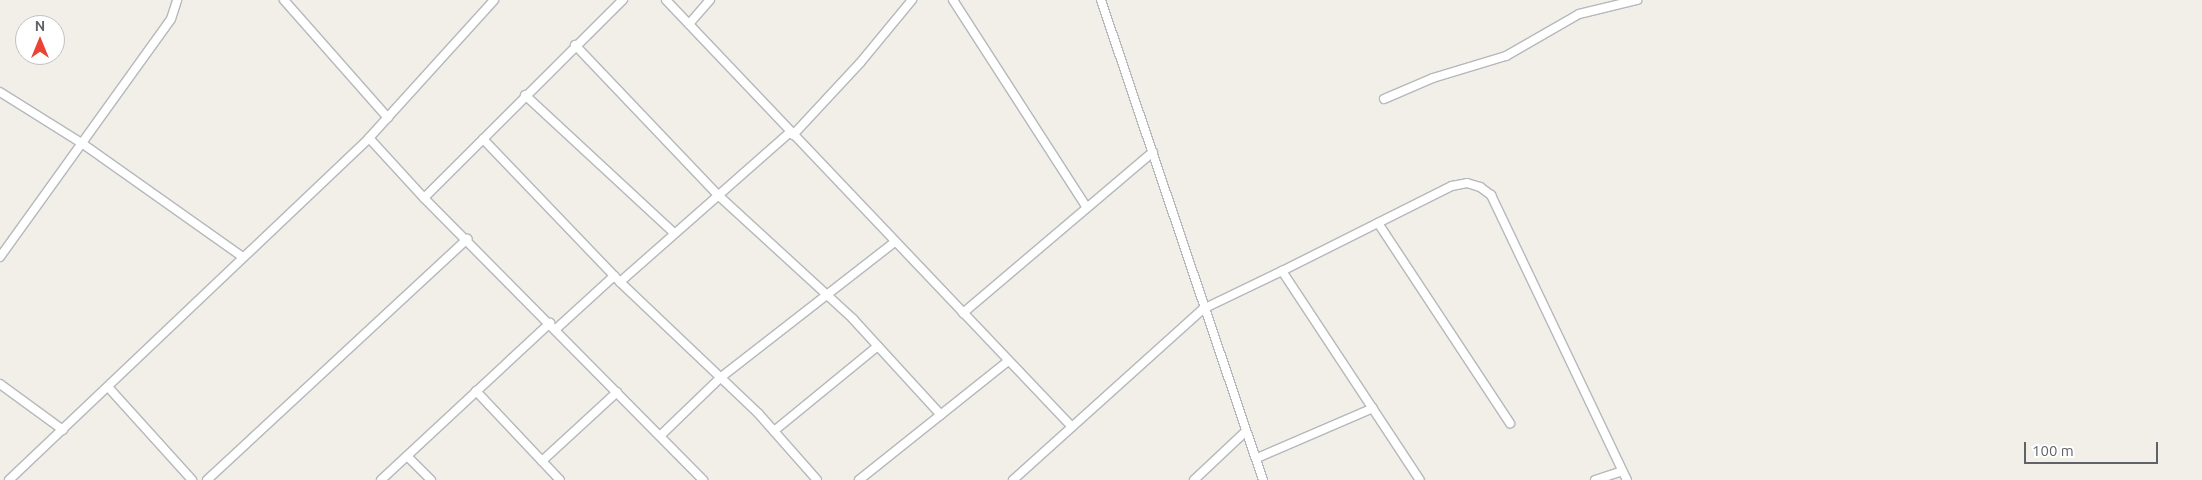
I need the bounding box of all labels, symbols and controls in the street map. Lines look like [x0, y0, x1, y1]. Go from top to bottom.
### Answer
north arrow [15, 15, 65, 65]
text: N [35, 18, 45, 34]
scale bar [2027, 432, 2161, 464]
text: 100 m [2032, 442, 2074, 459]

